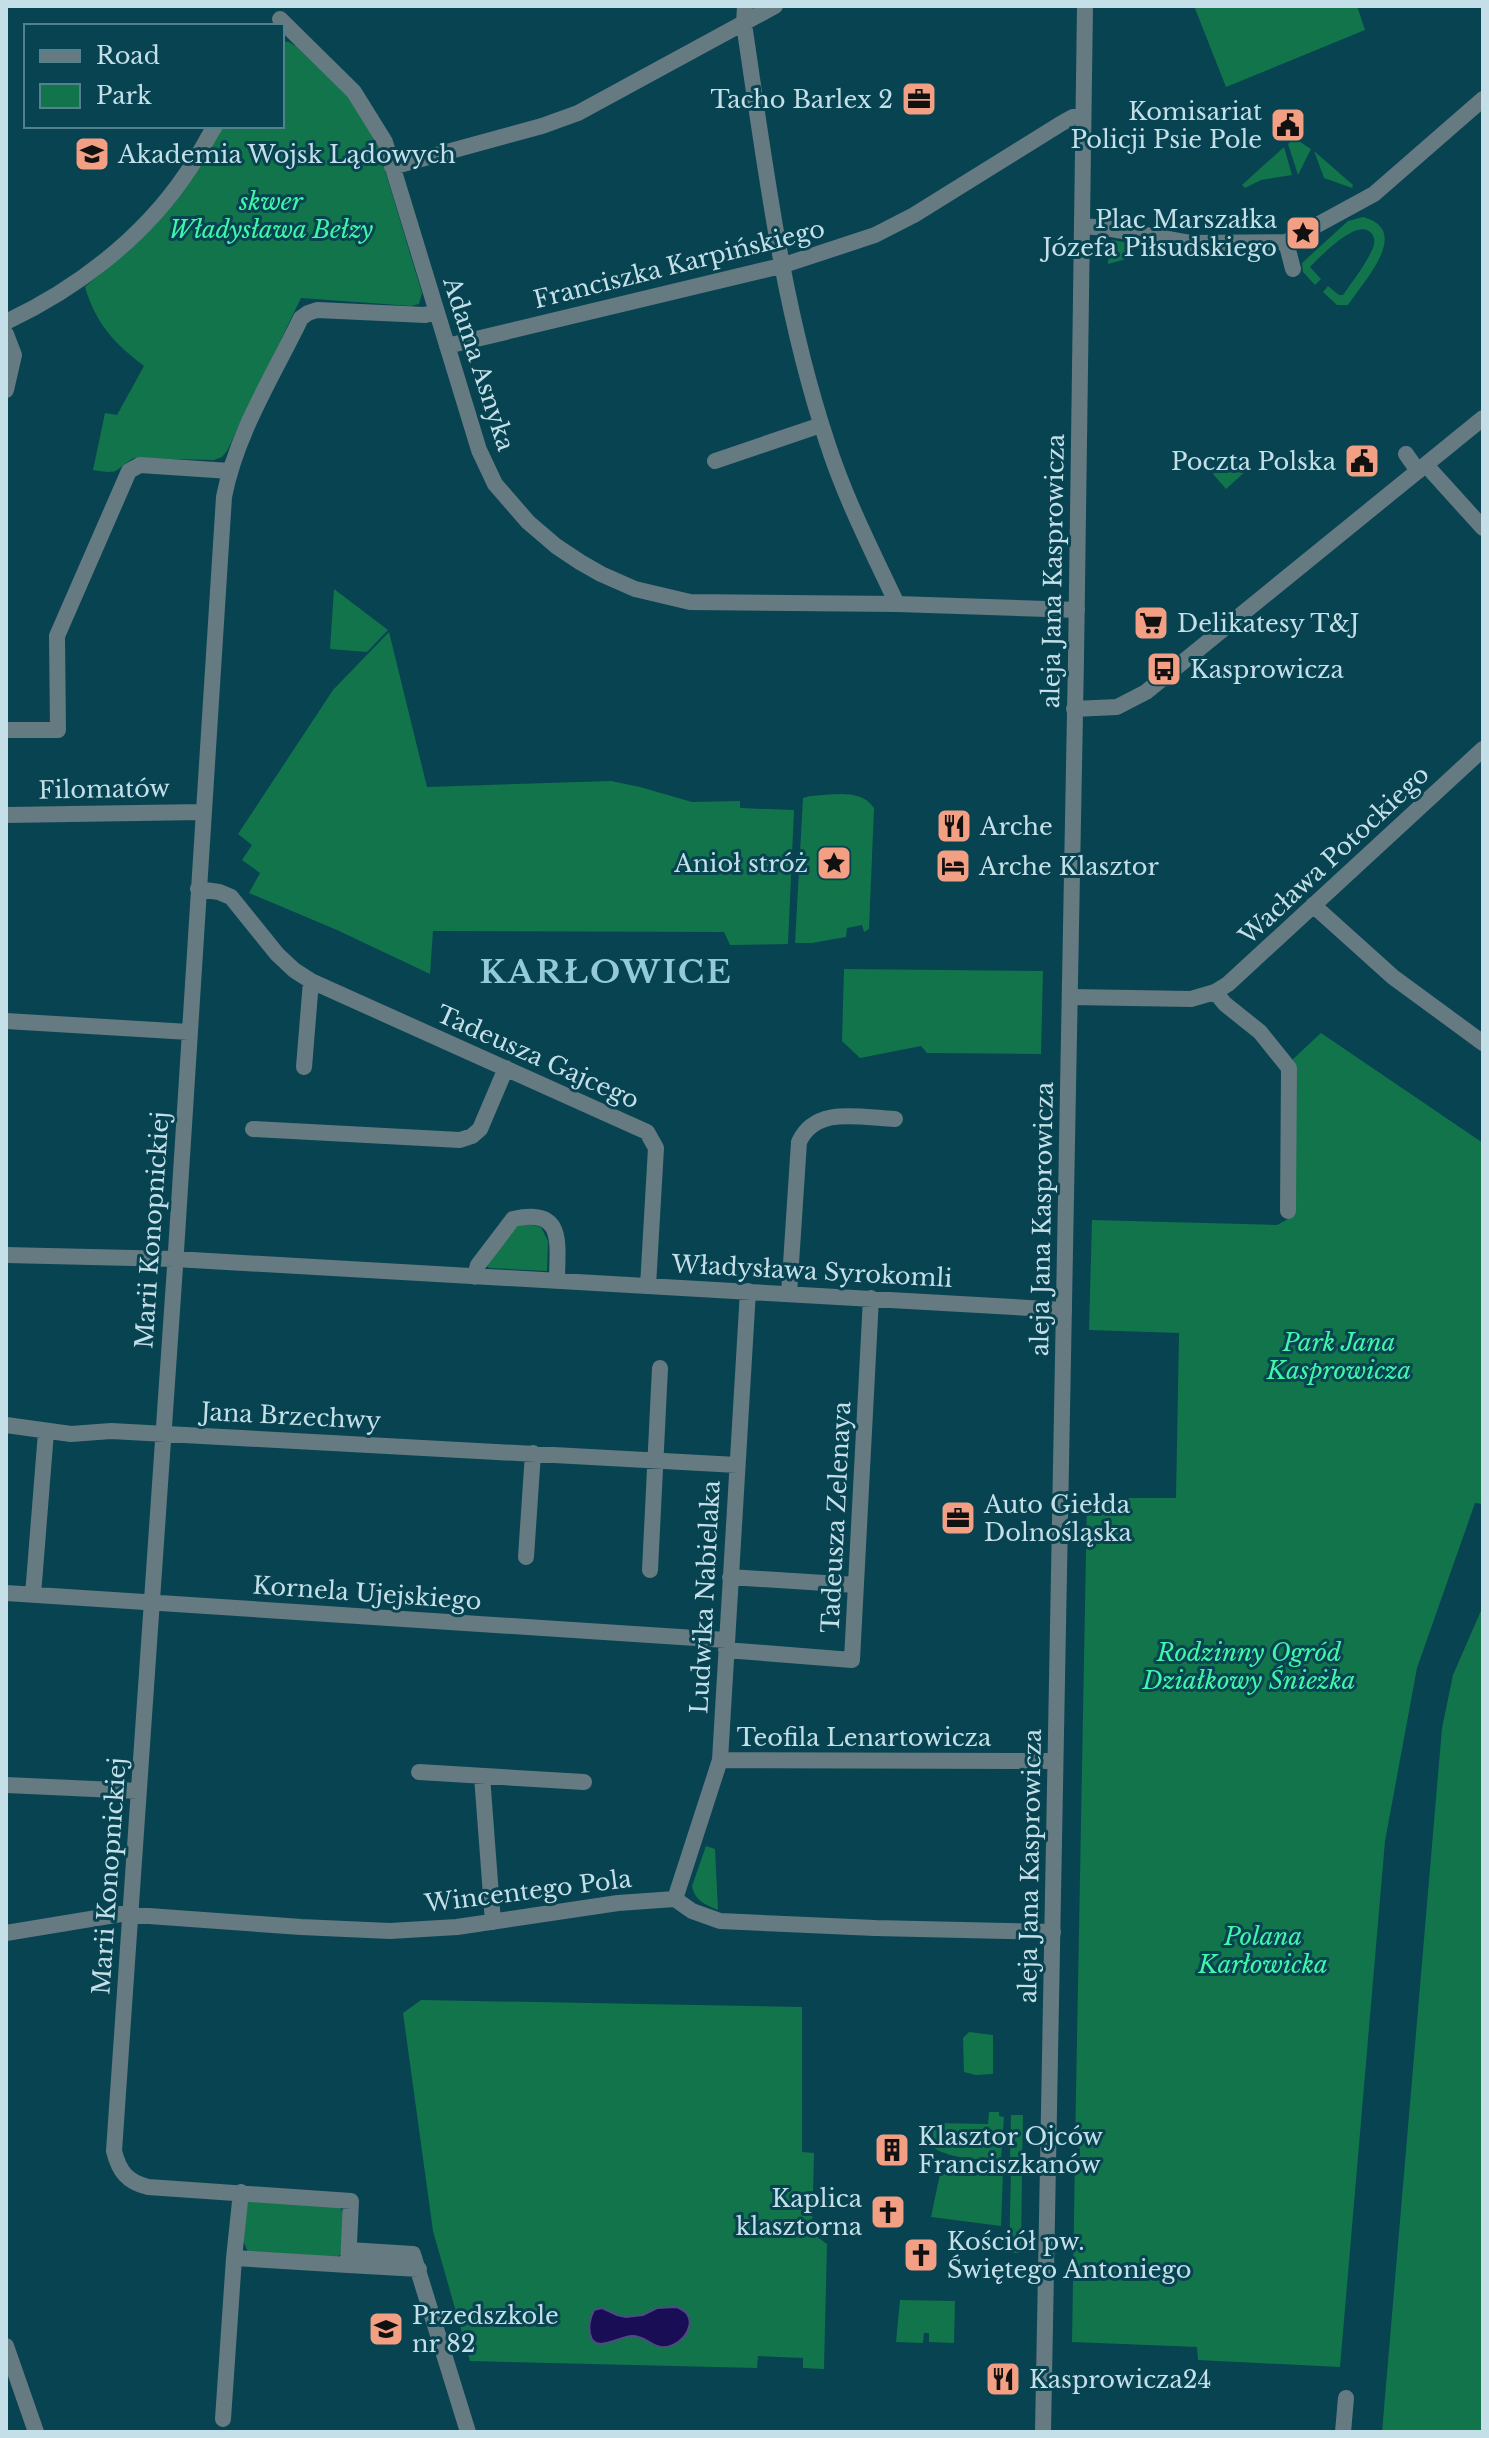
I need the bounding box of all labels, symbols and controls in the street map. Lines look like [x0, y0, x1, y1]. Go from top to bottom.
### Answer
legend [24, 24, 284, 128]
text: Road [96, 41, 160, 70]
office icon: Tacho Barlex 2 [900, 80, 938, 118]
text: Park [96, 81, 152, 110]
place label: Tacho Barlex 2 [710, 85, 893, 114]
place label: Komisariat Policji Psie Pole [1070, 97, 1262, 154]
public building icon: Komisariat Policji Psie Pole [1269, 106, 1307, 144]
school or university icon: Akademia Wojsk Lądowych [73, 135, 111, 173]
place label: Akademia Wojsk Lądowych [117, 140, 456, 169]
park label: skwer Władysława Bełzy [169, 187, 374, 244]
place label: Plac Marszałka Józefa Piłsudskiego [1039, 205, 1278, 262]
street label: Franciszka Karpińskiego [530, 214, 828, 314]
place icon: Plac Marszałka Józefa Piłsudskiego [1284, 214, 1322, 252]
street label: Adama Asnyka [437, 272, 521, 455]
street label: aleja Jana Kasprowicza [1036, 433, 1070, 708]
public building icon: Poczta Polska [1343, 442, 1381, 480]
place label: Poczta Polska [1171, 447, 1337, 476]
supermarket icon: Delikatesy T&J [1132, 604, 1170, 642]
place label: Delikatesy T&J [1177, 609, 1360, 638]
bus stop icon: Kasprowicza [1145, 650, 1183, 688]
place label: Kasprowicza [1190, 655, 1344, 684]
street label: Wacława Potockiego [1232, 760, 1435, 951]
street label: Filomatów [38, 773, 171, 805]
restaurant icon: Arche [935, 807, 973, 845]
place label: Arche [979, 812, 1053, 841]
place icon: Anioł stróż [815, 844, 853, 882]
hotel icon: Arche Klasztor [934, 847, 972, 885]
place label: Anioł stróż [673, 849, 808, 878]
place label: Arche Klasztor [978, 852, 1160, 881]
district label: KARŁOWICE [479, 952, 733, 992]
street label: Tadeusza Gajcego [432, 999, 644, 1115]
street label: aleja Jana Kasprowicza [1025, 1081, 1059, 1356]
street label: Marii Konopnickiej [129, 1110, 175, 1350]
street label: Władysława Syrokomli [670, 1249, 953, 1293]
park label: Park Jana Kasprowicza [1266, 1328, 1411, 1385]
street label: Jana Brzechwy [197, 1397, 382, 1435]
street label: Tadeusza Zelenaya [815, 1400, 857, 1633]
street label: Ludwika Nabielaka [684, 1479, 726, 1714]
place label: Auto Giełda Dolnośląska [983, 1490, 1133, 1547]
office icon: Auto Giełda Dolnośląska [939, 1499, 977, 1537]
street label: Kornela Ujejskiego [251, 1571, 483, 1615]
park label: Rodzinny Ogród Działkowy Śnieżka [1141, 1638, 1356, 1695]
street label: Teofila Lenartowicza [737, 1723, 992, 1752]
street label: aleja Jana Kasprowicza [1013, 1728, 1047, 2003]
street label: Marii Konopnickiej [86, 1756, 132, 1996]
street label: Wincentego Pola [422, 1864, 634, 1918]
park label: Polana Karłowicka [1197, 1922, 1328, 1979]
place label: Klasztor Ojców Franciszkanów [918, 2122, 1104, 2179]
building icon: Klasztor Ojców Franciszkanów [873, 2131, 911, 2169]
place label: Kaplica klasztorna [736, 2184, 863, 2241]
church icon: Kaplica klasztorna [869, 2193, 907, 2231]
place label: Kościół pw. Świętego Antoniego [947, 2227, 1191, 2284]
church icon: Kościół pw. Świętego Antoniego [902, 2236, 940, 2274]
place label: Przedszkole nr 82 [412, 2301, 559, 2358]
school or university icon: Przedszkole nr 82 [367, 2310, 405, 2348]
restaurant icon: Kasprowicza24 [984, 2360, 1022, 2398]
place label: Kasprowicza24 [1029, 2365, 1212, 2394]

